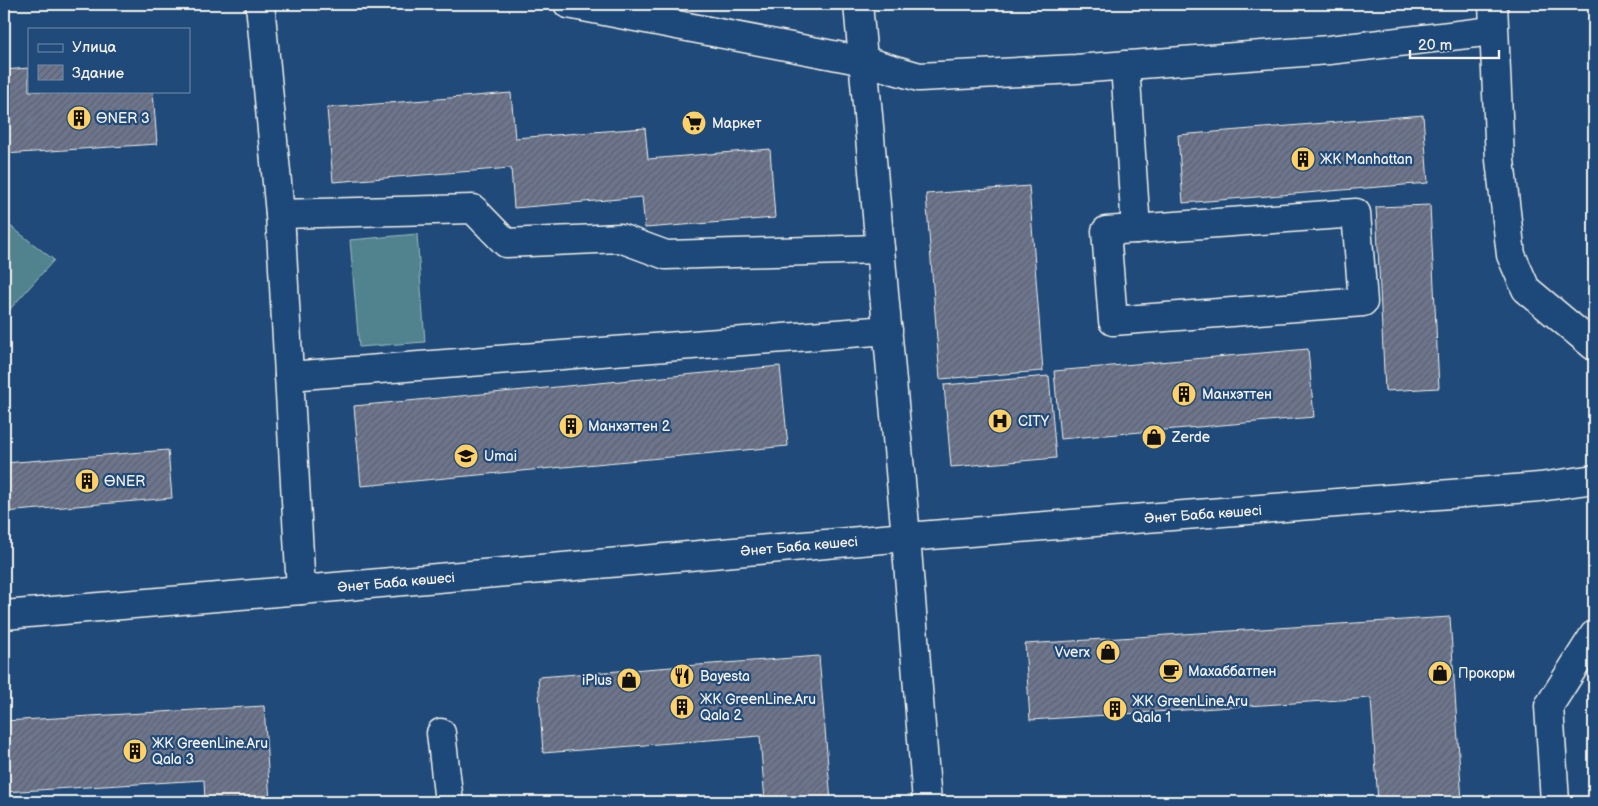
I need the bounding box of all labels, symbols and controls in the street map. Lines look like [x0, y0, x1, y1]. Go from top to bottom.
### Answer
legend [28, 28, 190, 92]
scale bar [1410, 28, 1499, 60]
text: 20 m [1418, 36, 1452, 55]
text: Улица [72, 38, 117, 57]
text: Здание [72, 64, 124, 83]
building icon: ӨNER 3 [66, 105, 92, 131]
place label: ӨNER 3 [96, 110, 150, 127]
supermarket icon: Маркет [681, 110, 707, 136]
place label: Маркет [712, 115, 762, 132]
building icon: ЖК Manhattan [1290, 146, 1316, 172]
place label: ЖК Manhattan [1320, 151, 1413, 168]
building icon: Манхэттен [1171, 381, 1197, 407]
place label: Манхэттен [1202, 386, 1272, 403]
hospital icon: CITY [987, 408, 1013, 434]
building icon: Манхэттен 2 [558, 413, 584, 439]
place label: CITY [1018, 413, 1050, 430]
place label: Манхэттен 2 [588, 418, 671, 435]
shop icon: Zerde [1141, 424, 1167, 450]
place label: Zerde [1171, 429, 1210, 446]
school or university icon: Umai [453, 443, 479, 469]
place label: Umai [484, 448, 517, 465]
building icon: ӨNER [74, 468, 100, 494]
place label: ӨNER [104, 473, 145, 490]
street label: Әнет Баба көшесі [1144, 502, 1262, 527]
street label: Әнет Баба көшесі [740, 533, 859, 560]
street label: Әнет Баба көшесі [337, 569, 456, 596]
shop icon: Vverx [1095, 639, 1121, 665]
place label: Vverx [1055, 644, 1090, 661]
cafe icon: Махаббатпен [1158, 658, 1184, 684]
shop icon: Прокорм [1427, 660, 1453, 686]
restaurant icon: Bayesta [669, 663, 695, 689]
place label: Махаббатпен [1188, 663, 1276, 680]
place label: Прокорм [1458, 665, 1515, 682]
shop icon: iPlus [616, 667, 642, 693]
place label: Bayesta [700, 668, 750, 685]
place label: iPlus [582, 672, 612, 689]
place label: ЖК GreenLine.Aru Qala 2 [700, 691, 816, 724]
place label: ЖК GreenLine.Aru Qala 1 [1132, 693, 1248, 726]
building icon: ЖК GreenLine.Aru Qala 2 [669, 694, 695, 720]
building icon: ЖК GreenLine.Aru Qala 1 [1102, 696, 1128, 722]
place label: ЖК GreenLine.Aru Qala 3 [152, 735, 268, 768]
building icon: ЖК GreenLine.Aru Qala 3 [122, 738, 148, 764]

